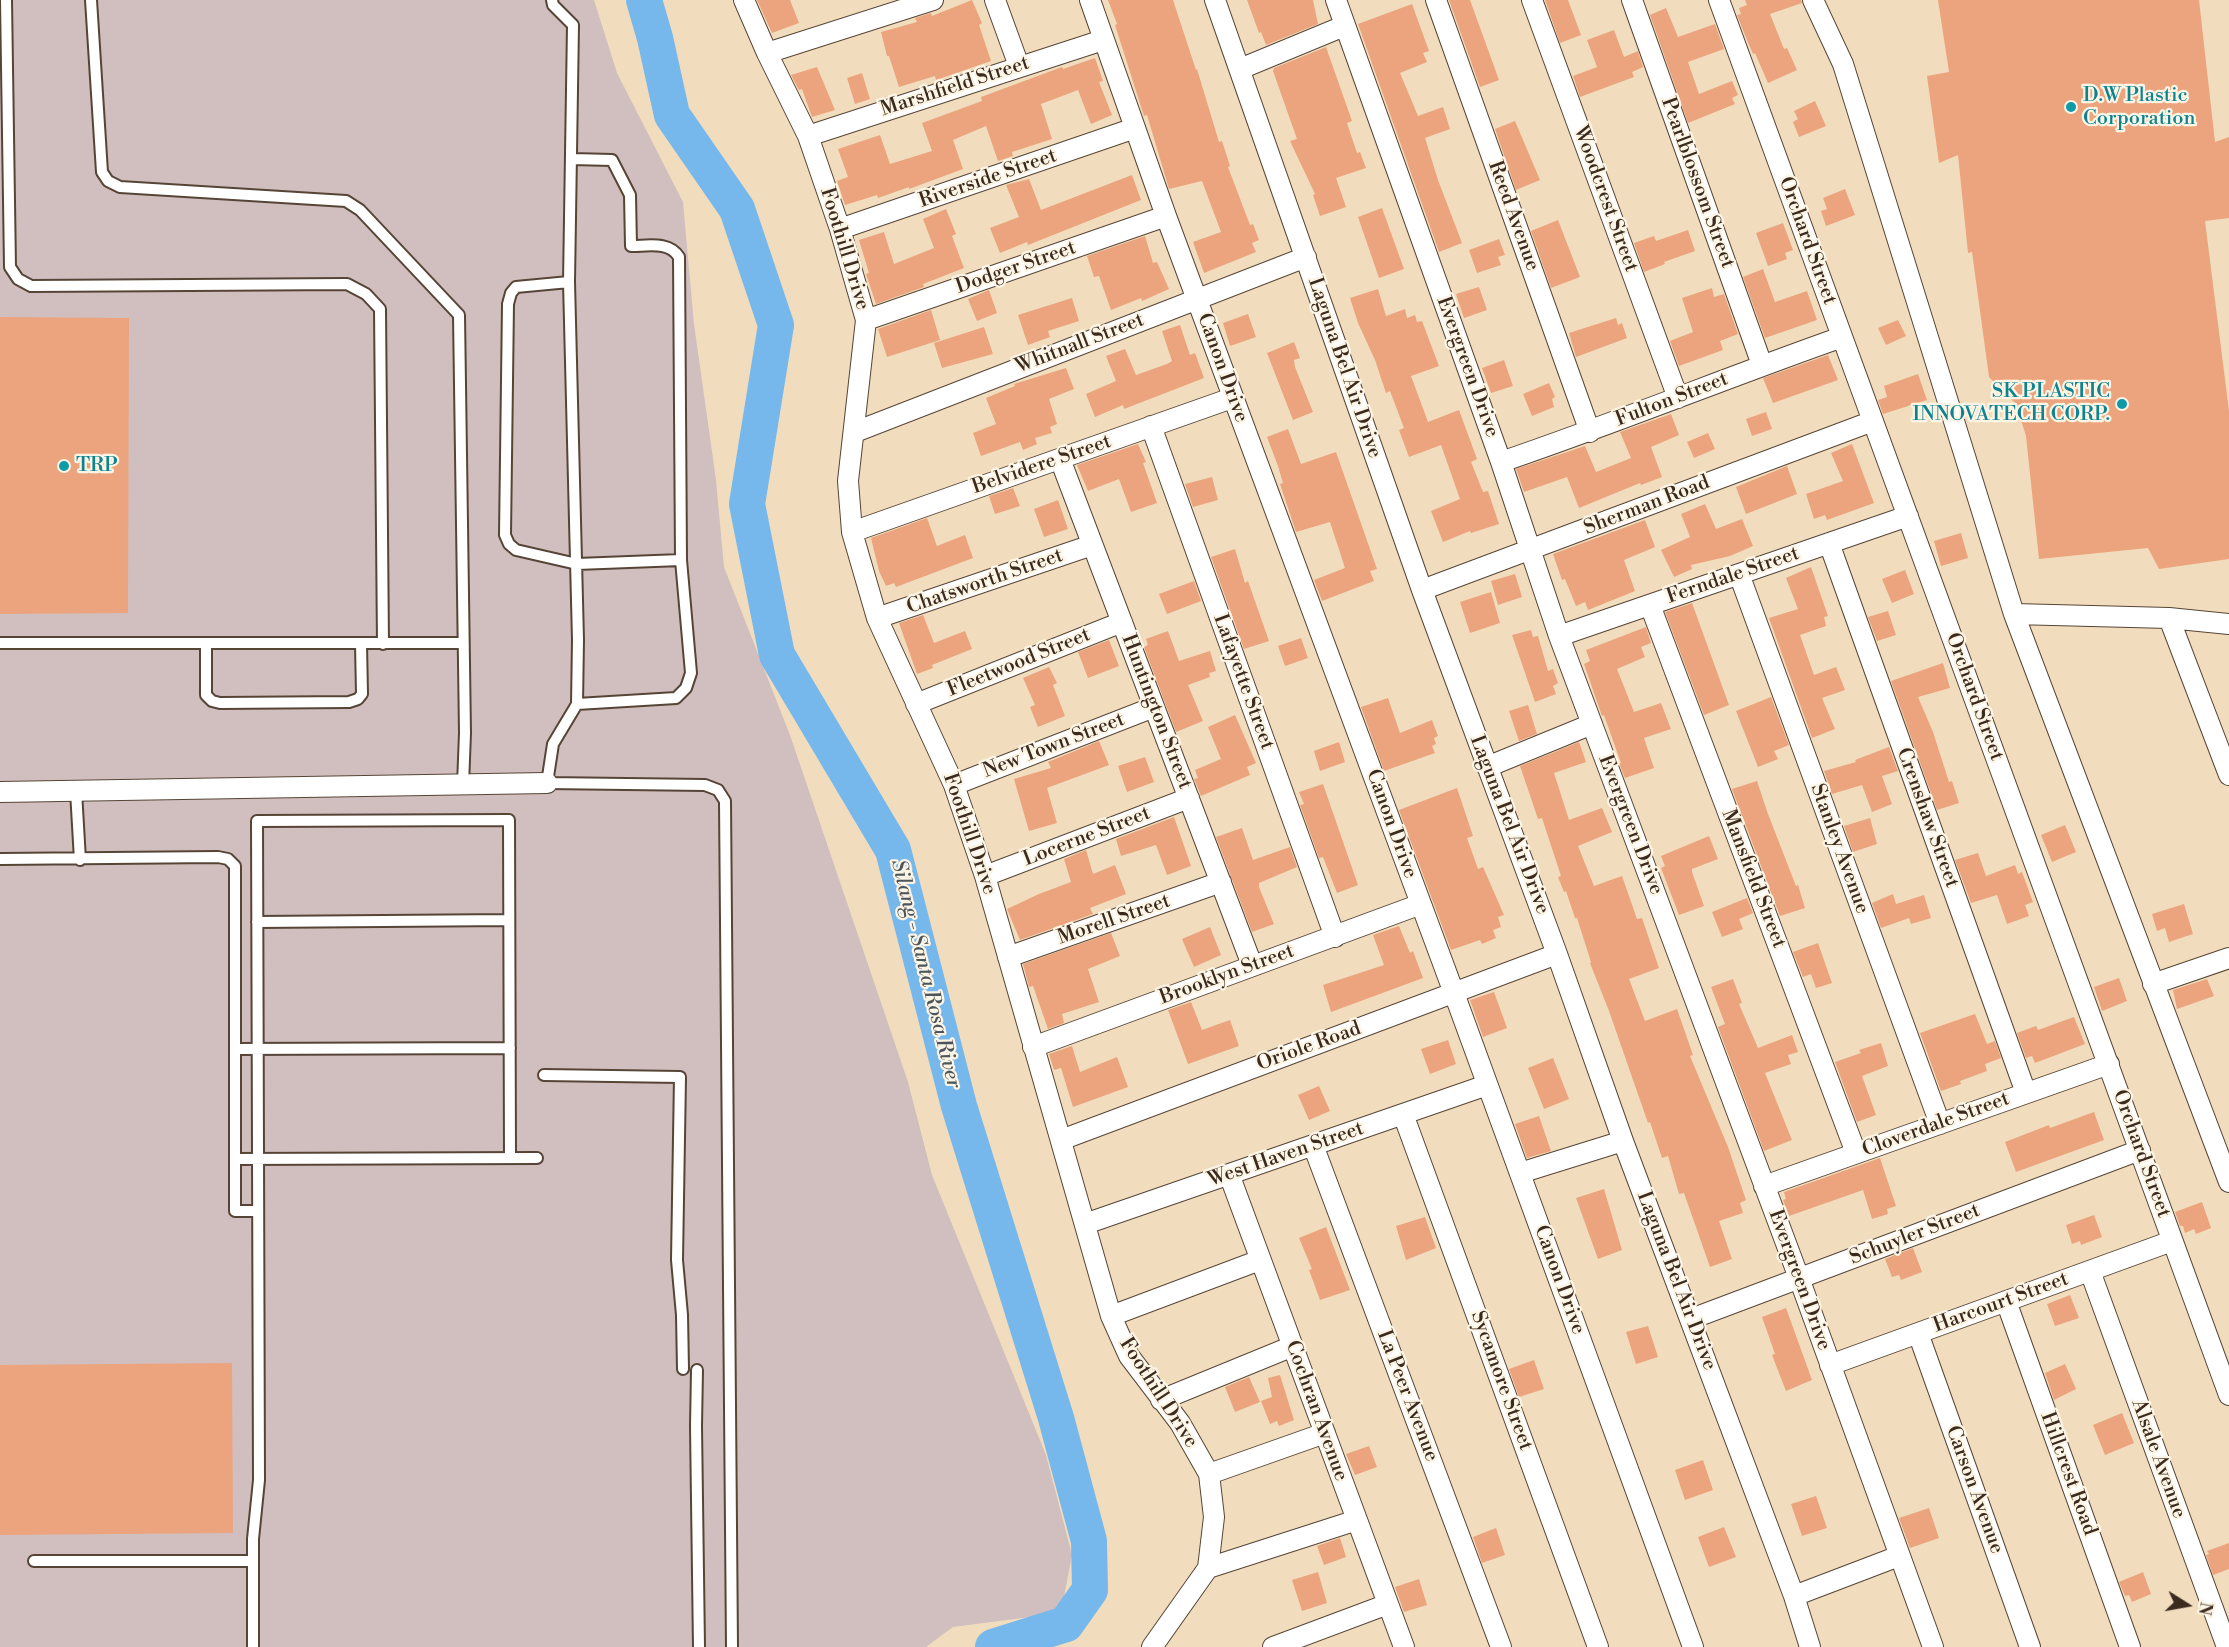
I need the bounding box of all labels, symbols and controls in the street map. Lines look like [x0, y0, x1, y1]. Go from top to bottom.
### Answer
street label: Marshfield Street [877, 52, 1033, 122]
place label: D.W Plastic Corporation [2083, 84, 2195, 131]
street label: Pearlblossom Street [1655, 94, 1739, 272]
marker: D.W Plastic Corporation [2064, 100, 2078, 114]
street label: Woodcrest Street [1567, 123, 1643, 275]
street label: Riverside Street [916, 144, 1060, 214]
street label: Reed Avenue [1482, 158, 1544, 274]
street label: Orchard Street [1773, 174, 1841, 308]
street label: Foothill Drive [814, 185, 874, 313]
street label: Dodger Street [953, 236, 1079, 300]
street label: Laguna Bel Air Drive [1302, 275, 1386, 461]
street label: Evergreen Drive [1430, 293, 1504, 441]
street label: Whitnall Street [1012, 308, 1148, 380]
street label: Canon Drive [1191, 310, 1253, 426]
street label: Fulton Street [1612, 368, 1732, 432]
place label: SK PLASTIC INNOVATECH CORP. [1912, 380, 2110, 427]
marker: SK PLASTIC INNOVATECH CORP. [2115, 397, 2129, 411]
street label: Belvidere Street [969, 430, 1115, 500]
place label: TRP [76, 454, 118, 478]
marker: TRP [57, 459, 71, 473]
street label: Sherman Road [1581, 471, 1713, 541]
street label: Ferndale Street [1664, 542, 1802, 610]
street label: Chatsworth Street [904, 544, 1066, 620]
street label: Lafayette Street [1207, 611, 1279, 753]
street label: Fleetwood Street [944, 623, 1094, 703]
street label: Orchard Street [1940, 630, 2008, 764]
street label: Huntington Street [1115, 631, 1197, 793]
street label: New Town Street [980, 708, 1128, 784]
street label: Laguna Bel Air Drive [1464, 732, 1554, 918]
street label: Crenshaw Street [1891, 745, 1963, 891]
street label: Evergreen Drive [1592, 752, 1668, 898]
street label: Canon Drive [1360, 766, 1422, 882]
street label: Foothill Drive [937, 770, 1001, 898]
street label: Stanley Avenue [1804, 781, 1874, 917]
street label: Locerne Street [1020, 802, 1154, 872]
street label: Mansfield Street [1716, 806, 1790, 952]
water label: Silang - Santa Rosa River [884, 857, 966, 1091]
street label: Morell Street [1054, 889, 1174, 951]
street label: Brooklyn Street [1156, 940, 1298, 1010]
street label: Oriole Road [1254, 1017, 1364, 1077]
street label: Cloverdale Street [1859, 1087, 2013, 1163]
street label: Orchard Street [2107, 1087, 2175, 1221]
street label: West Haven Street [1205, 1117, 1367, 1193]
street label: Laguna Bel Air Drive [1631, 1188, 1721, 1374]
street label: Schuyler Street [1846, 1199, 1984, 1271]
street label: Evergreen Drive [1762, 1206, 1836, 1354]
street label: Canon Drive [1528, 1222, 1590, 1338]
street label: Harcourt Street [1930, 1267, 2072, 1339]
street label: Sycamore Street [1465, 1308, 1537, 1454]
street label: La Peer Avenue [1371, 1327, 1443, 1465]
street label: Foothill Drive [1113, 1333, 1203, 1453]
street label: Cochran Avenue [1280, 1338, 1352, 1484]
street label: Alsale Avenue [2125, 1396, 2191, 1522]
street label: Hillcrest Road [2035, 1409, 2101, 1539]
street label: Carson Avenue [1940, 1423, 2008, 1557]
north arrow [2157, 1575, 2217, 1635]
text: N [2194, 1600, 2216, 1617]

